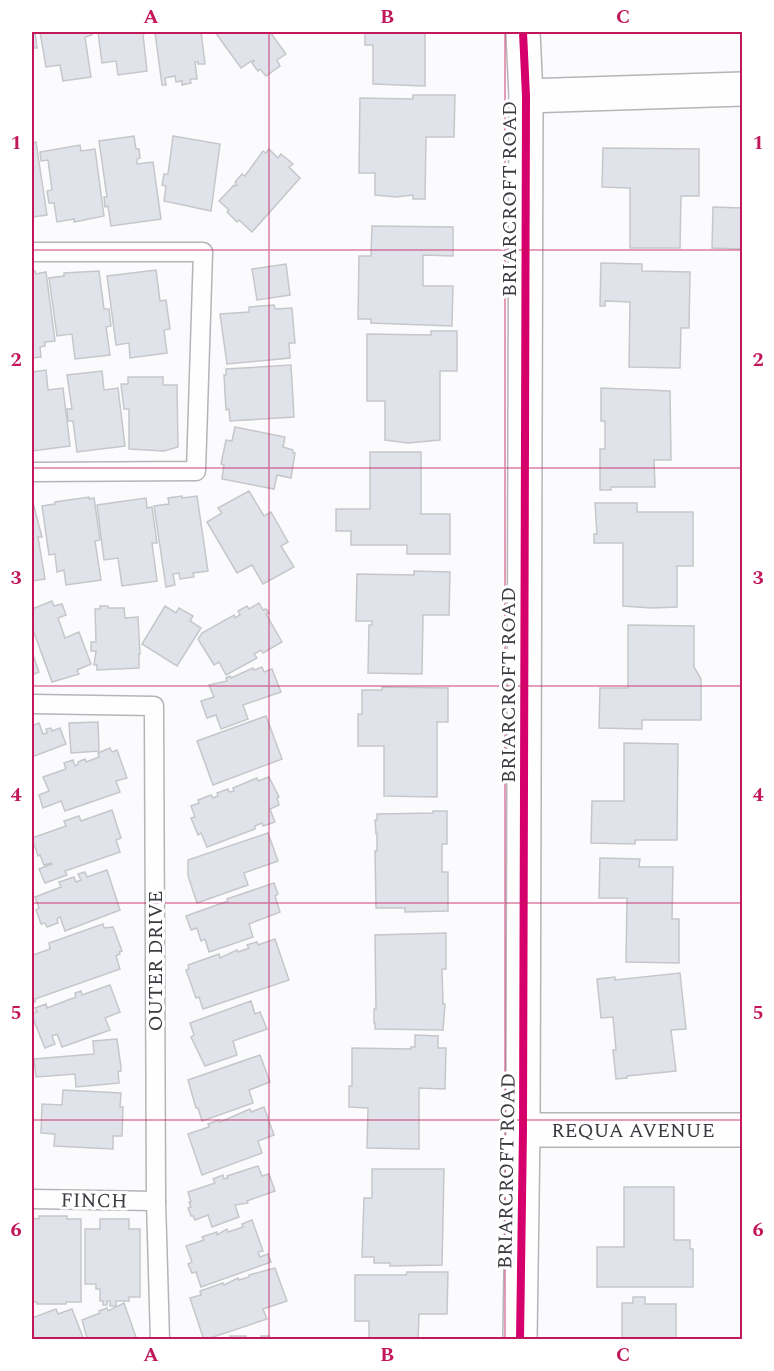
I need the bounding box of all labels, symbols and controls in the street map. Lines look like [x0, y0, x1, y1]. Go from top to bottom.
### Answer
text: A [143, 2, 159, 32]
text: B [380, 2, 394, 32]
text: C [616, 2, 630, 32]
street label: BRIARCROFT ROAD [495, 101, 525, 297]
text: 1 [10, 128, 22, 158]
text: 1 [752, 128, 764, 158]
text: 2 [10, 345, 22, 375]
text: 2 [752, 345, 764, 375]
text: 3 [10, 563, 22, 593]
text: 3 [752, 563, 764, 593]
street label: BRIARCROFT ROAD [494, 587, 524, 783]
text: 4 [10, 780, 22, 810]
text: 4 [752, 780, 764, 810]
street label: OUTER DRIVE [141, 890, 171, 1032]
text: 5 [10, 998, 22, 1028]
text: 5 [752, 998, 764, 1028]
street label: BRIARCROFT ROAD [490, 1073, 524, 1269]
street label: REQUA AVENUE [551, 1116, 715, 1146]
street label: FINCH [60, 1185, 128, 1217]
text: 6 [10, 1215, 22, 1245]
text: 6 [752, 1215, 764, 1245]
text: A [143, 1340, 159, 1370]
text: B [380, 1340, 394, 1370]
text: C [616, 1340, 630, 1370]

